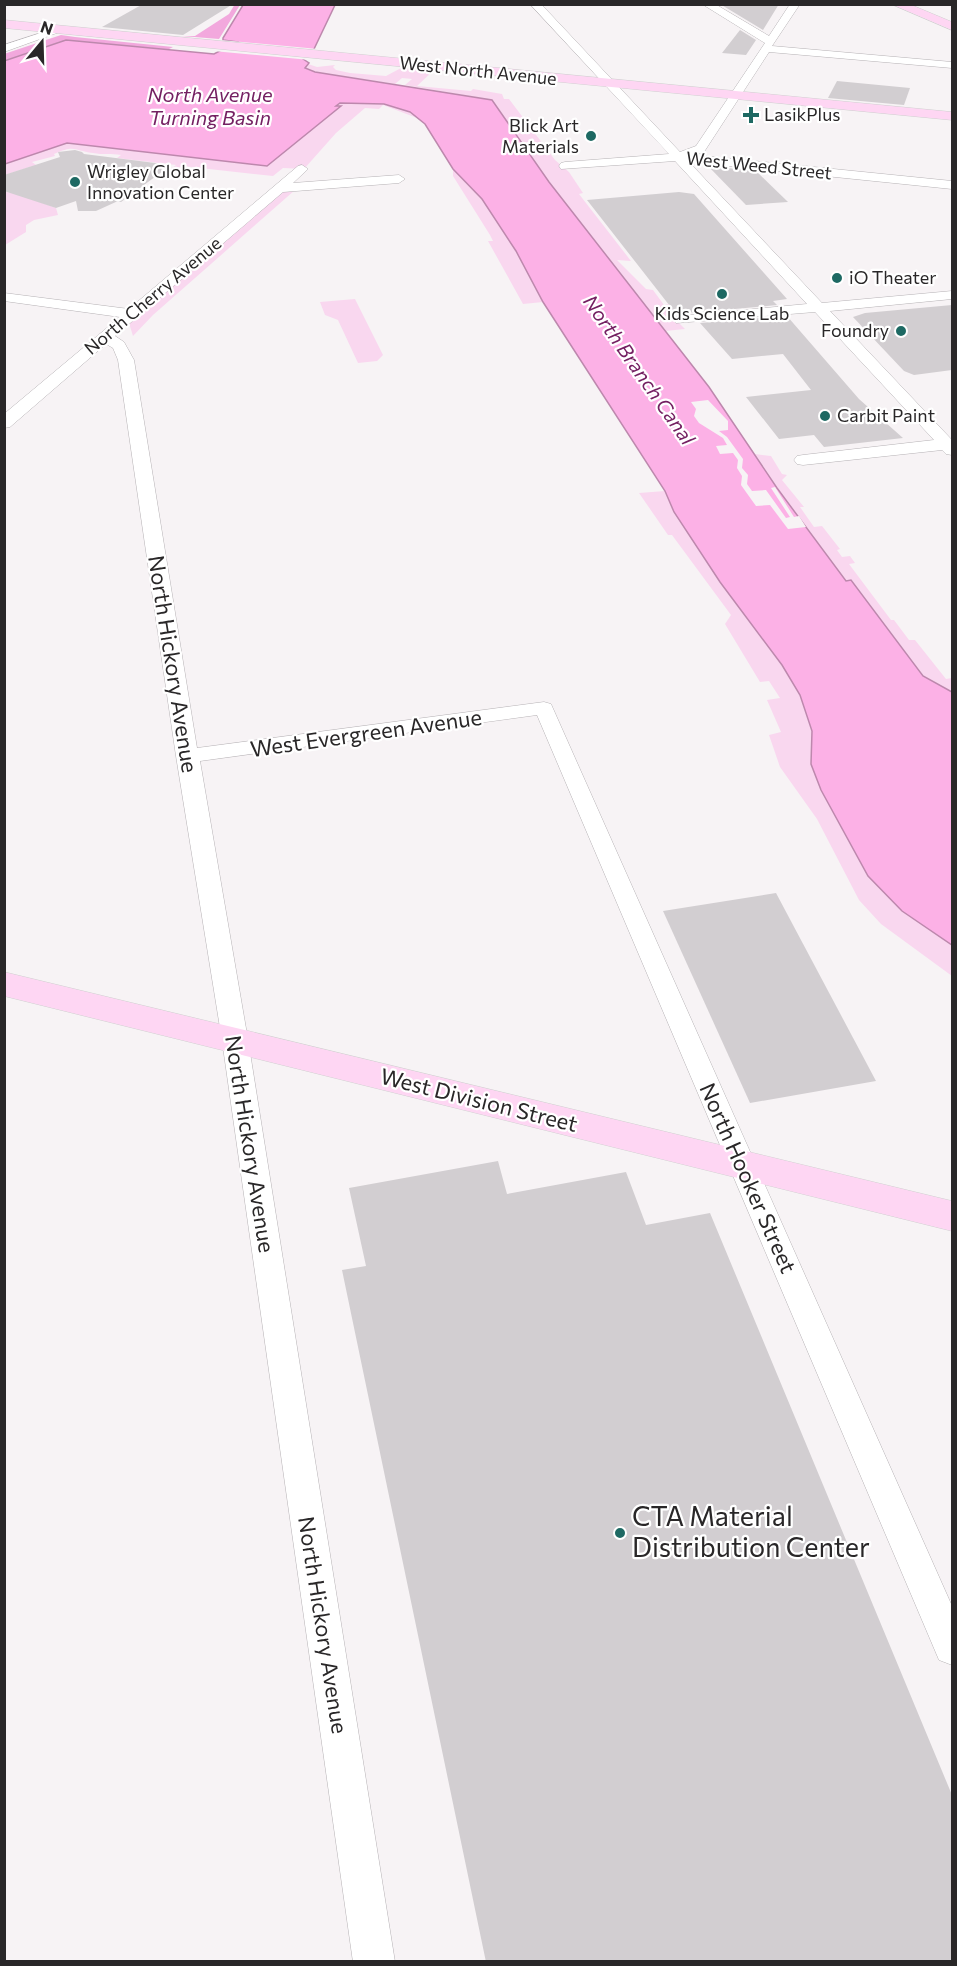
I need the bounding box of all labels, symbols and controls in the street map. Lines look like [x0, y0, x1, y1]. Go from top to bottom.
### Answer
north arrow [12, 12, 72, 72]
text: N [38, 16, 56, 38]
street label: West North Avenue [398, 51, 558, 89]
water label: North Avenue Turning Basin [147, 82, 273, 129]
place label: LasikPlus [764, 103, 840, 125]
marker: LasikPlus [742, 106, 760, 124]
place label: Blick Art Materials [502, 114, 579, 157]
marker: Blick Art Materials [584, 129, 598, 143]
street label: West Weed Street [685, 146, 833, 184]
place label: Wrigley Global Innovation Center [87, 160, 234, 203]
marker: Wrigley Global Innovation Center [68, 175, 82, 189]
street label: North Cherry Avenue [79, 232, 225, 359]
place label: iO Theater [849, 266, 936, 288]
marker: iO Theater [830, 271, 844, 285]
marker: Kids Science Lab [715, 287, 729, 301]
water label: North Branch Canal [579, 290, 701, 450]
place label: Kids Science Lab [655, 302, 789, 324]
place label: Foundry [821, 319, 889, 341]
marker: Foundry [894, 324, 908, 338]
place label: Carbit Paint [837, 404, 935, 426]
marker: Carbit Paint [818, 409, 832, 423]
street label: North Hickory Avenue [143, 553, 204, 775]
street label: West Evergreen Avenue [248, 703, 483, 762]
street label: North Hickory Avenue [220, 1033, 281, 1255]
street label: West Division Street [378, 1062, 581, 1137]
street label: North Hooker Street [694, 1079, 803, 1277]
place label: CTA Material Distribution Center [632, 1499, 870, 1563]
street label: North Hickory Avenue [293, 1514, 354, 1736]
marker: CTA Material Distribution Center [613, 1526, 627, 1540]

